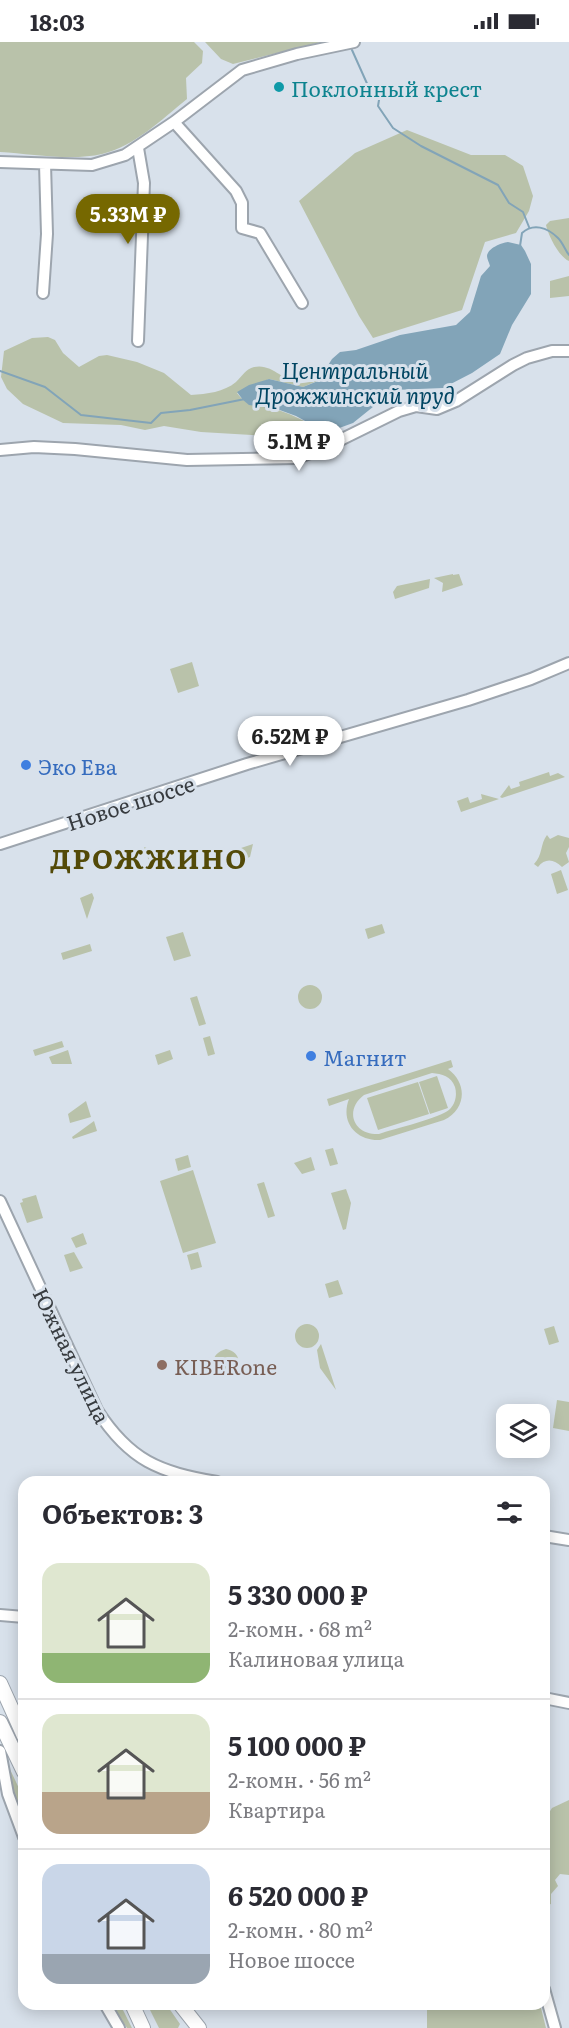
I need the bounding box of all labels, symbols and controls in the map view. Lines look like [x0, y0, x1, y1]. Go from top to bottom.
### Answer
text: 18:03 [30, 5, 85, 38]
place label: Поклонный крест [291, 72, 482, 103]
marker: Поклонный крест [272, 80, 286, 94]
pin: 5.33M ₽ [73, 194, 183, 245]
text: 5.33M ₽ [90, 198, 166, 228]
water label: Центральный Дрожжинский пруд [255, 353, 455, 411]
pin: 5.1M ₽ [250, 421, 348, 472]
text: 5.1M ₽ [268, 425, 330, 455]
pin: 6.52M ₽ [235, 716, 345, 767]
text: 6.52M ₽ [252, 720, 328, 750]
place label: Эко Ева [38, 750, 118, 781]
marker: Эко Ева [19, 758, 33, 772]
street label: Новое шоссе [62, 767, 198, 837]
district label: ДРОЖЖИНО [50, 837, 248, 877]
place label: Магнит [323, 1041, 407, 1072]
marker: Магнит [304, 1049, 318, 1063]
street label: Южная улица [27, 1282, 120, 1429]
place label: KIBERone [174, 1350, 277, 1381]
marker: KIBERone [155, 1358, 169, 1372]
map controls [496, 1404, 550, 1458]
button: layers [496, 1404, 550, 1458]
text: Объектов: 3 [42, 1493, 203, 1532]
icon: filters [493, 1496, 526, 1529]
text: 5 330 000 ₽ [228, 1574, 368, 1613]
icon: home [90, 1587, 162, 1659]
text: 2-комн. · 68 m² [228, 1613, 372, 1643]
text: Калиновая улица [228, 1643, 404, 1673]
text: 5 100 000 ₽ [228, 1725, 366, 1764]
icon: home [90, 1738, 162, 1810]
text: 2-комн. · 56 m² [228, 1764, 371, 1794]
text: Квартира [228, 1794, 325, 1824]
text: 6 520 000 ₽ [228, 1875, 368, 1914]
icon: home [90, 1888, 162, 1960]
text: 2-комн. · 80 m² [228, 1914, 373, 1944]
text: Новое шоссе [228, 1944, 355, 1974]

